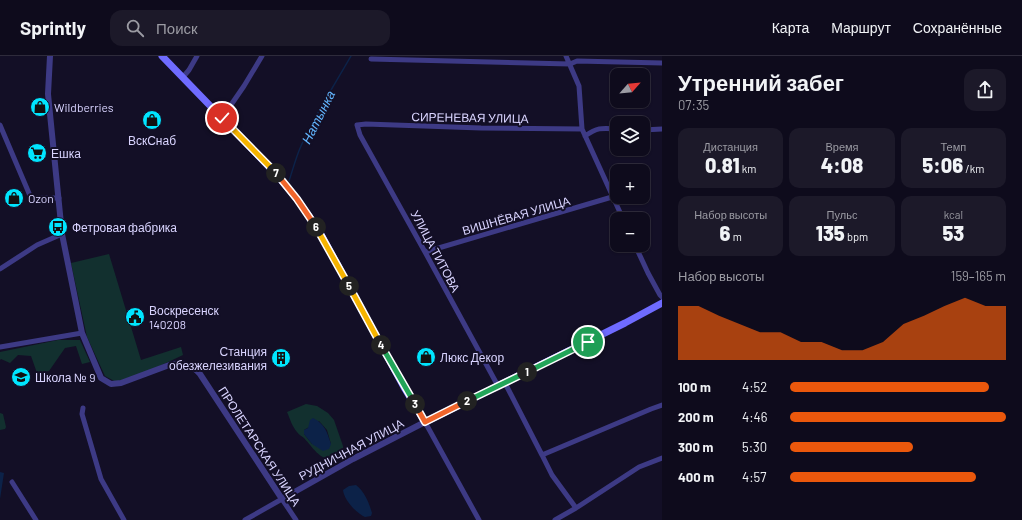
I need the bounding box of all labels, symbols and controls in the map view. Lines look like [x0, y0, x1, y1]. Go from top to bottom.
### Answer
search box [110, 10, 390, 46]
text: Sprintly [20, 16, 86, 39]
icon: search [124, 17, 146, 39]
text: Поиск [156, 19, 198, 37]
text: Карта [772, 19, 809, 36]
text: Маршрут [831, 19, 891, 36]
text: Сохранённые [913, 19, 1002, 36]
north arrow [610, 68, 650, 108]
map controls [610, 68, 650, 252]
text: Утренний забег [678, 69, 844, 95]
button: share [964, 69, 1006, 111]
water label: Натынка [298, 88, 338, 146]
shop icon: Wildberries [29, 96, 51, 118]
text: 07:35 [678, 97, 709, 113]
place label: Wildberries [54, 100, 114, 114]
pin [205, 101, 239, 135]
icon: check [211, 107, 233, 129]
shop icon: ВскСнаб [141, 109, 163, 131]
street label: СИРЕНЕВАЯ УЛИЦА [411, 109, 529, 126]
button: layers [610, 116, 650, 156]
place label: ВскСнаб [128, 133, 176, 147]
text: Дистанция [703, 140, 758, 153]
text: Время [825, 140, 859, 153]
text: Темп [940, 140, 966, 153]
supermarket icon: Ешка [26, 142, 48, 164]
place label: Ешка [51, 146, 81, 160]
text: 0.81 [705, 153, 740, 177]
text: 4:08 [821, 153, 863, 177]
text: 5:06 [922, 153, 963, 177]
text: km [740, 162, 756, 175]
text: /km [963, 162, 984, 175]
pin: 7 [266, 163, 286, 183]
button: + [610, 164, 650, 204]
text: 7 [273, 166, 279, 179]
shop icon: Ozon [3, 187, 25, 209]
place label: Ozon [28, 191, 54, 205]
street label: ВИШНЁВАЯ УЛИЦА [460, 193, 572, 238]
street label: УЛИЦА ТИТОВА [408, 208, 463, 295]
text: Набор высоты [694, 208, 767, 221]
text: Пульс [827, 208, 857, 221]
text: kcal [944, 208, 963, 221]
button: − [610, 212, 650, 252]
bus stop icon: Фетровая фабрика [47, 216, 69, 238]
pin: 6 [306, 217, 326, 237]
place label: Фетровая фабрика [72, 220, 177, 235]
text: 6 [313, 220, 319, 233]
text: 6 [720, 221, 730, 245]
text: 135 [816, 221, 845, 245]
text: 53 [942, 221, 964, 245]
text: m [730, 230, 742, 243]
text: bpm [845, 230, 868, 243]
text: Набор высоты [678, 268, 764, 284]
text: 159–165 m [951, 268, 1006, 284]
pin: 5 [339, 276, 359, 296]
text: 5 [346, 279, 352, 292]
place label: Воскресенск 140208 [149, 303, 220, 331]
public building icon: Воскресенск 140208 [124, 306, 146, 328]
pin [571, 325, 605, 359]
icon: arrive [577, 331, 599, 353]
pin: 4 [371, 335, 391, 355]
text: 4 [378, 338, 384, 351]
place label: Станция обезжелезивания [169, 344, 267, 372]
shop icon: Люкс Декор [415, 346, 437, 368]
building icon: Станция обезжелезивания [270, 347, 292, 369]
place label: Люкс Декор [440, 350, 505, 365]
pin: 1 [517, 362, 537, 382]
text: 1 [525, 365, 529, 378]
school or university icon: Школа № 9 [10, 366, 32, 388]
place label: Школа № 9 [35, 370, 95, 384]
text: 100 m [678, 379, 711, 395]
text: 4:52 [742, 379, 767, 395]
street label: ПРОЛЕТАРСКАЯ УЛИЦА [215, 384, 304, 509]
pin: 2 [457, 391, 477, 411]
pin: 3 [405, 394, 425, 414]
text: 2 [464, 394, 470, 407]
text: 3 [412, 397, 418, 410]
text: 200 m [678, 409, 714, 425]
text: 4:46 [742, 409, 767, 425]
street label: РУДНИЧНАЯ УЛИЦА [296, 415, 406, 483]
text: 300 m [678, 439, 713, 455]
text: 5:30 [742, 439, 767, 455]
text: 400 m [678, 469, 714, 485]
text: 4:57 [742, 469, 766, 485]

